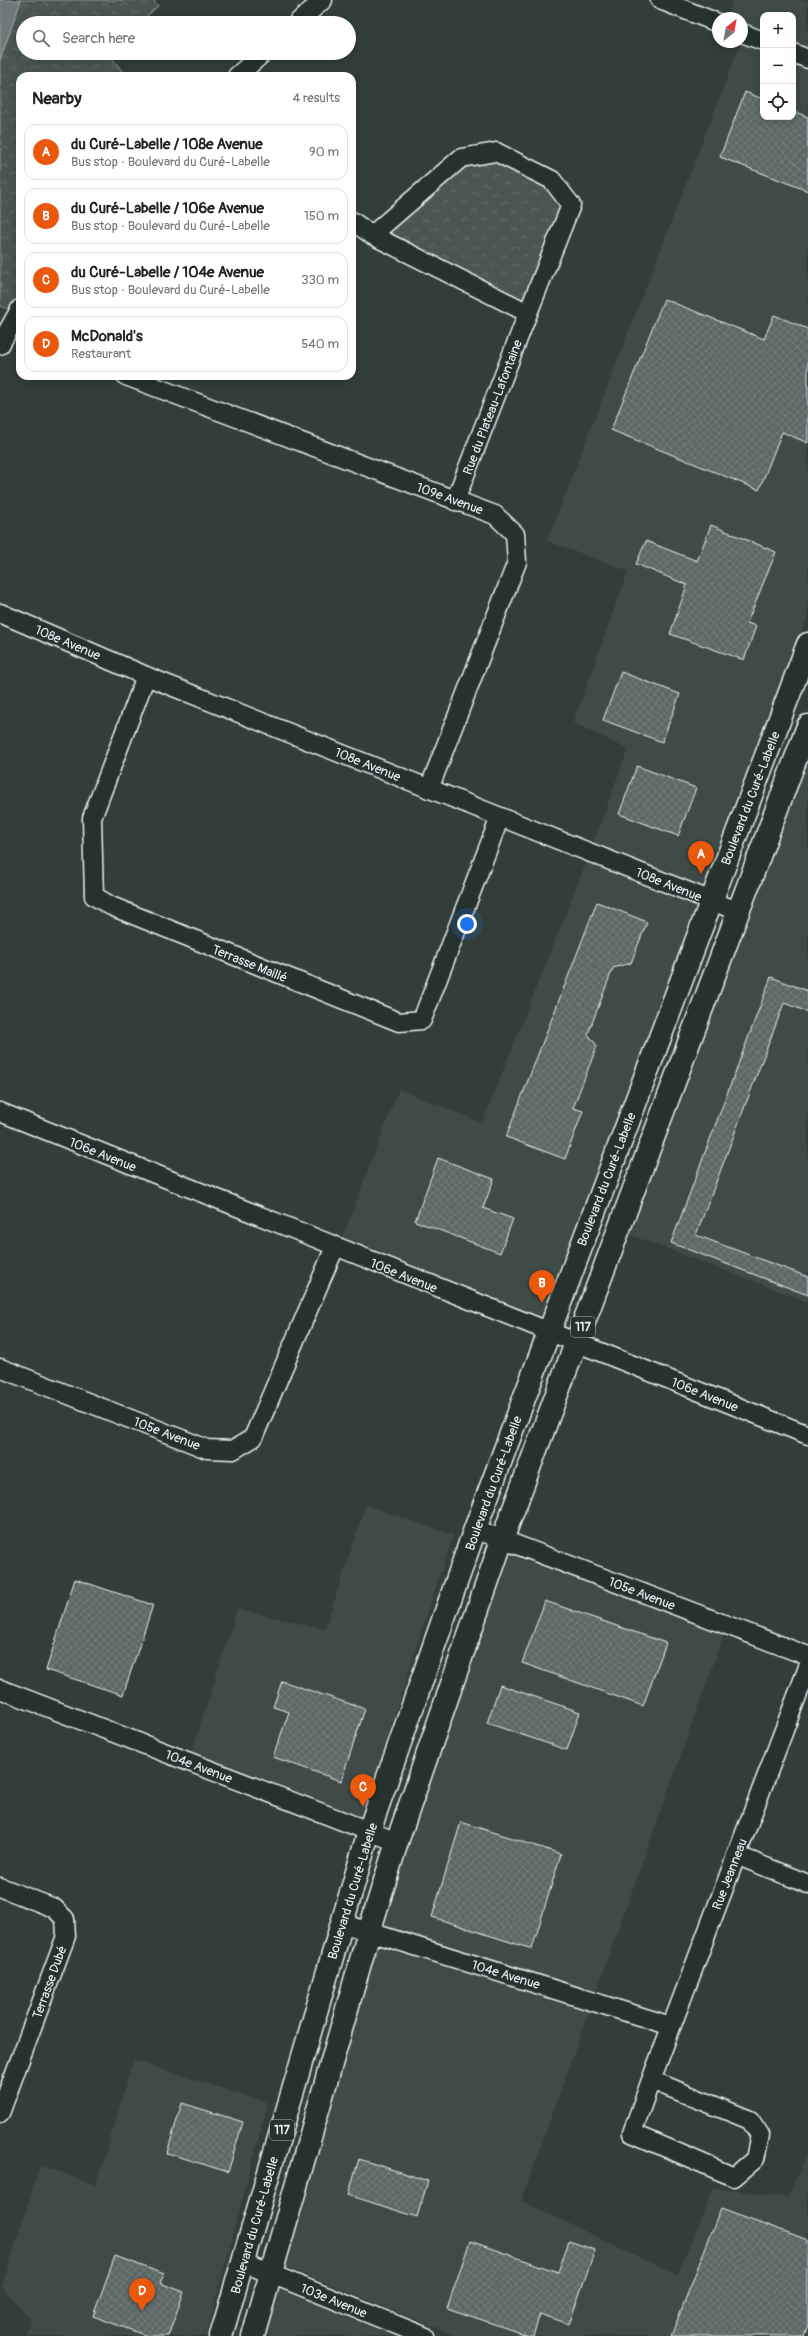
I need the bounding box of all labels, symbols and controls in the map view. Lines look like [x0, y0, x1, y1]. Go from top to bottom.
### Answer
north arrow [712, 12, 748, 48]
map controls [760, 12, 796, 120]
button: + [760, 12, 796, 48]
search box [16, 16, 356, 60]
icon: search [30, 27, 52, 49]
text: Search here [62, 29, 135, 48]
button: − [760, 48, 796, 84]
button: locate [760, 84, 796, 120]
text: Nearby [32, 88, 81, 109]
text: 4 results [293, 90, 340, 106]
text: du Curé-Labelle / 108e Avenue [71, 135, 263, 154]
text: A [42, 144, 50, 160]
text: 90 m [309, 144, 339, 160]
text: Bus stop · Boulevard du Curé-Labelle [71, 154, 270, 170]
text: du Curé-Labelle / 106e Avenue [71, 199, 264, 218]
text: B [42, 208, 50, 224]
text: 150 m [304, 208, 339, 224]
text: Bus stop · Boulevard du Curé-Labelle [71, 218, 270, 234]
text: du Curé-Labelle / 104e Avenue [71, 263, 264, 282]
text: C [42, 272, 50, 288]
text: 330 m [301, 272, 339, 288]
text: Bus stop · Boulevard du Curé-Labelle [71, 282, 270, 298]
text: McDonald's [71, 327, 143, 346]
text: D [42, 336, 50, 352]
text: 540 m [301, 336, 339, 352]
street label: Rue du Plateau-Lafontaine [460, 337, 526, 477]
text: Restaurant [71, 346, 131, 362]
street label: 109e Avenue [414, 479, 486, 519]
street label: 108e Avenue [32, 622, 103, 664]
street label: Boulevard du Curé-Labelle [718, 729, 784, 868]
street label: 108e Avenue [332, 744, 403, 786]
pin: A [688, 841, 714, 874]
street label: 108e Avenue [633, 864, 704, 906]
your location [457, 914, 477, 934]
street label: Terrasse Maillé [210, 942, 290, 986]
street label: Boulevard du Curé-Labelle [574, 1110, 640, 1249]
street label: 106e Avenue [67, 1134, 139, 1176]
street label: 106e Avenue [368, 1255, 440, 1297]
pin: B [529, 1270, 555, 1303]
road number: 117 [571, 1317, 595, 1337]
street label: 106e Avenue [669, 1374, 741, 1416]
street label: Boulevard du Curé-Labelle [462, 1413, 526, 1553]
street label: 105e Avenue [131, 1414, 203, 1454]
street label: 105e Avenue [606, 1574, 678, 1614]
street label: 104e Avenue [163, 1747, 235, 1787]
pin: C [350, 1774, 376, 1807]
street label: Boulevard du Curé-Labelle [325, 1820, 382, 1962]
street label: Rue Jeanneau [709, 1836, 751, 1912]
street label: Terrasse Dubé [29, 1943, 71, 2021]
street label: 104e Avenue [470, 1957, 542, 1993]
road number: 117 [270, 2120, 294, 2140]
street label: Boulevard du Curé-Labelle [228, 2154, 282, 2296]
pin: D [129, 2278, 155, 2311]
street label: 103e Avenue [298, 2280, 370, 2322]

